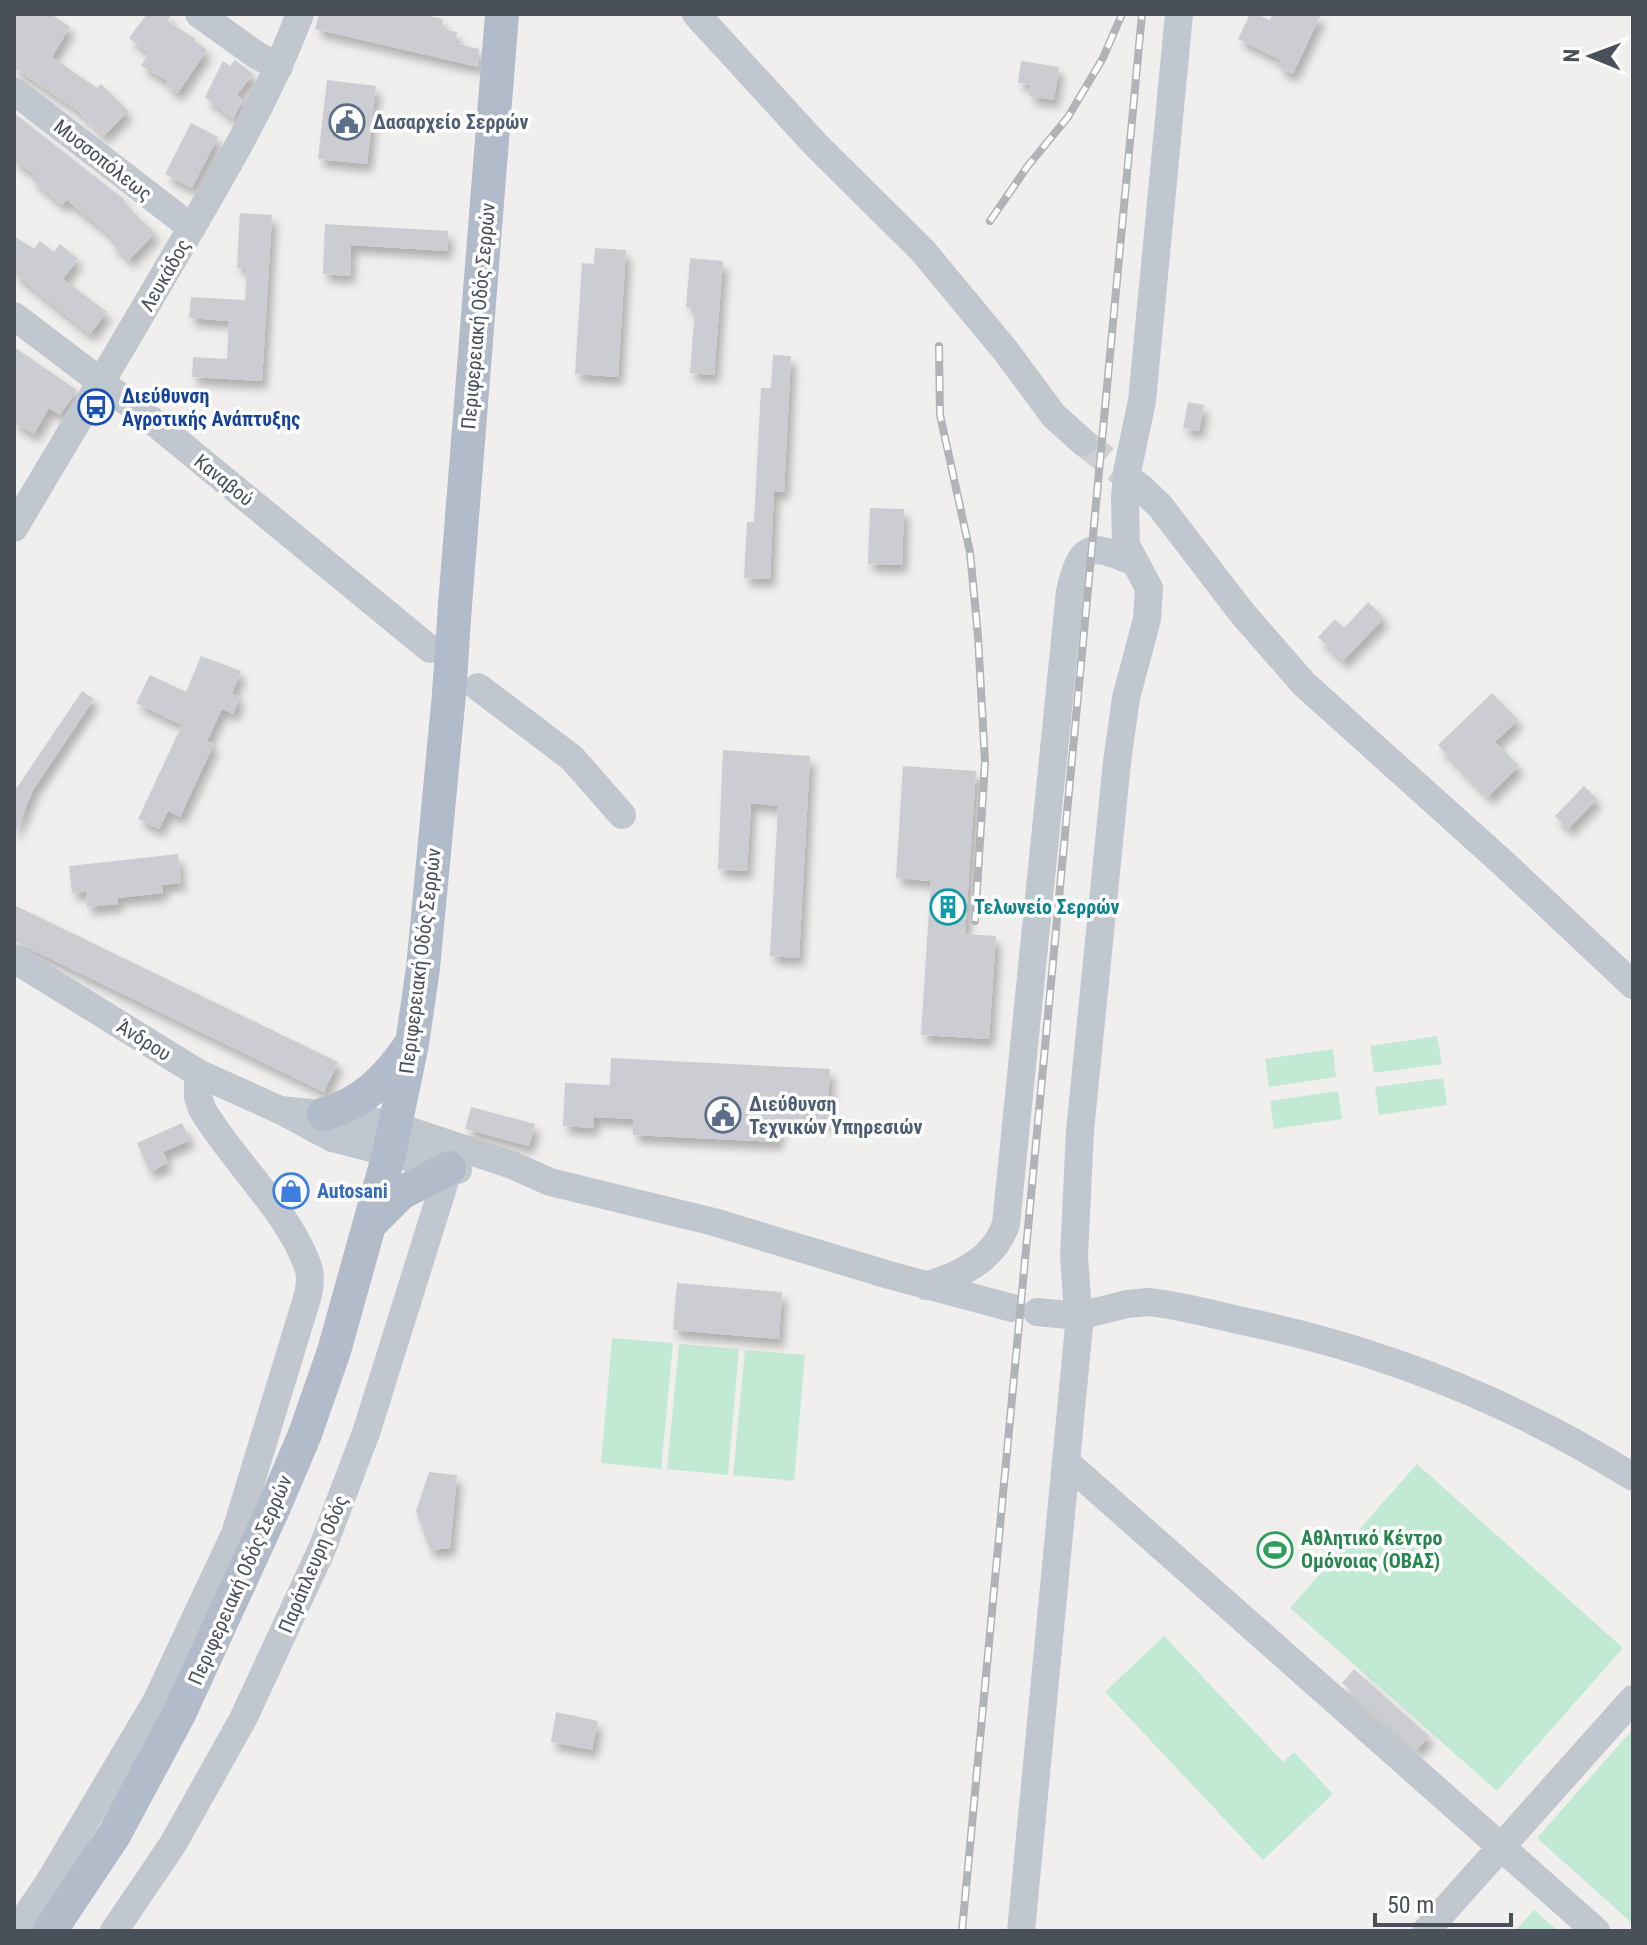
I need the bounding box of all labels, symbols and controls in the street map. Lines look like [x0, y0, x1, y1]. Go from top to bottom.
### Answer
north arrow [1551, 16, 1631, 96]
text: N [1559, 49, 1584, 63]
public building icon: Δασαρχείο Σερρών [328, 103, 366, 141]
place label: Δασαρχείο Σερρών [373, 110, 528, 134]
street label: Μυσσοπόλεως [49, 114, 157, 206]
street label: Περιφερειακή Οδός Σερρών [456, 201, 500, 430]
street label: Λευκάδος [135, 234, 195, 316]
place label: Διεύθυνση Αγροτικής Ανάπτυξης [122, 384, 300, 431]
bus stop icon: Διεύθυνση Αγροτικής Ανάπτυξης [77, 388, 115, 426]
street label: Καναβού [190, 449, 258, 511]
street label: Περιφερειακή Οδός Σερρών [394, 846, 446, 1075]
building icon: Τελωνείο Σερρών [929, 888, 967, 926]
place label: Τελωνείο Σερρών [974, 895, 1119, 919]
street label: Άνδρου [113, 1014, 175, 1066]
place label: Διεύθυνση Τεχνικών Υπηρεσιών [749, 1092, 922, 1139]
public building icon: Διεύθυνση Τεχνικών Υπηρεσιών [704, 1096, 742, 1134]
shop icon: Autosani [272, 1172, 310, 1210]
place label: Autosani [317, 1179, 388, 1203]
street label: Περιφερειακή Οδός Σερρών [183, 1471, 297, 1689]
street label: Παράπλευρη Οδός [273, 1491, 353, 1637]
place label: Αθλητικό Κέντρο Ομόνοιας (ΟΒΑΣ) [1301, 1526, 1442, 1573]
sports icon: Αθλητικό Κέντρο Ομόνοιας (ΟΒΑΣ) [1256, 1531, 1294, 1569]
scale bar [1375, 1877, 1511, 1927]
text: 50 m [1387, 1891, 1434, 1919]

